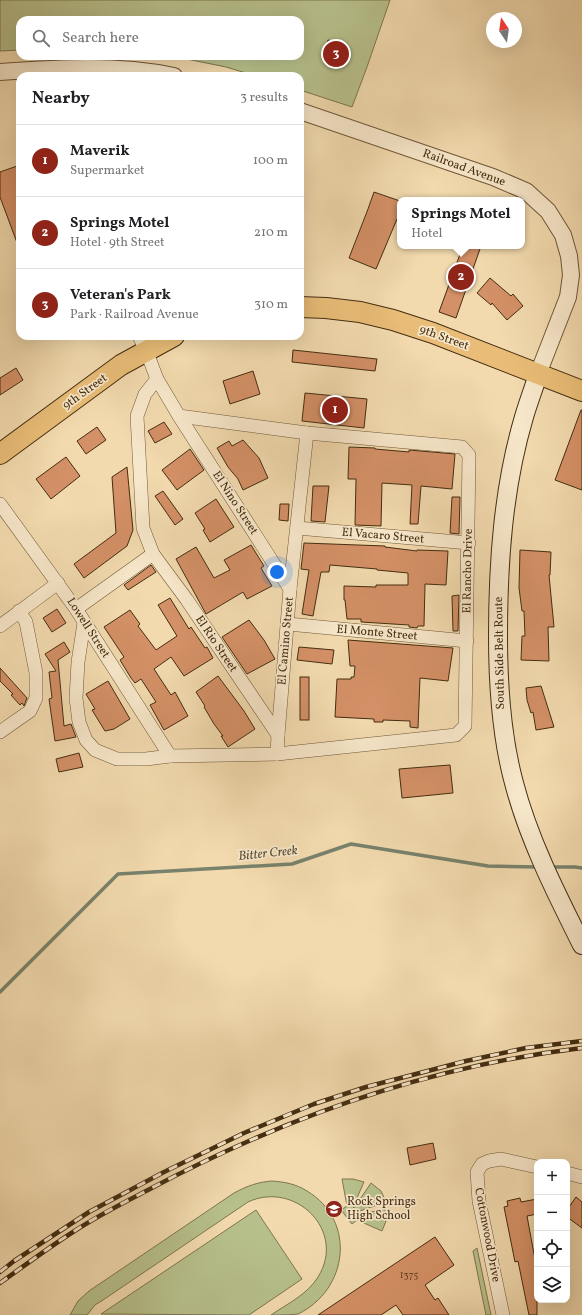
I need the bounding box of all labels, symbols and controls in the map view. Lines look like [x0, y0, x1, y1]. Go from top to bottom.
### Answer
north arrow [486, 12, 522, 48]
search box [16, 16, 304, 60]
icon: search [30, 27, 52, 49]
text: Search here [62, 28, 139, 49]
pin: 3 [323, 39, 349, 69]
text: Nearby [32, 87, 90, 110]
text: 3 results [240, 89, 288, 107]
text: Maverik [70, 141, 130, 162]
street label: Railroad Avenue [420, 146, 508, 191]
text: 1 [42, 152, 48, 170]
text: 100 m [253, 152, 288, 170]
text: Supermarket [70, 162, 145, 180]
popup [397, 197, 525, 249]
text: Springs Motel [411, 204, 511, 225]
text: Springs Motel [70, 213, 169, 234]
text: 2 [42, 224, 48, 242]
text: 210 m [254, 224, 288, 242]
text: Hotel [411, 225, 443, 243]
text: Hotel · 9th Street [70, 234, 165, 252]
pin: 2 [448, 262, 474, 292]
text: Veteran's Park [70, 285, 171, 306]
text: 3 [42, 296, 48, 314]
text: 310 m [254, 296, 288, 314]
text: Park · Railroad Avenue [70, 306, 199, 324]
street label: 9th Street [417, 322, 471, 354]
street label: 9th Street [59, 370, 111, 414]
pin: 1 [322, 395, 348, 425]
street label: El Nino Street [208, 468, 262, 538]
street label: El Vacaro Street [341, 524, 425, 548]
street label: El Rancho Drive [459, 528, 477, 614]
your location [267, 562, 287, 582]
street label: Lowell Street [63, 595, 113, 661]
street label: El Camino Street [274, 596, 298, 686]
street label: South Side Belt Route [491, 596, 509, 710]
street label: El Rio Street [191, 612, 241, 676]
street label: El Monte Street [336, 621, 418, 645]
water label: Bitter Creek [237, 842, 299, 866]
map controls [534, 1159, 570, 1303]
button: + [534, 1159, 570, 1195]
street label: Cottonwood Drive [470, 1186, 504, 1284]
place label: Rock Springs High School [347, 1194, 416, 1224]
button: − [534, 1195, 570, 1231]
school or university icon: Rock Springs High School [324, 1199, 344, 1219]
button: locate [534, 1231, 570, 1267]
button: layers [534, 1267, 570, 1303]
house number: 1375 [400, 1268, 419, 1282]

